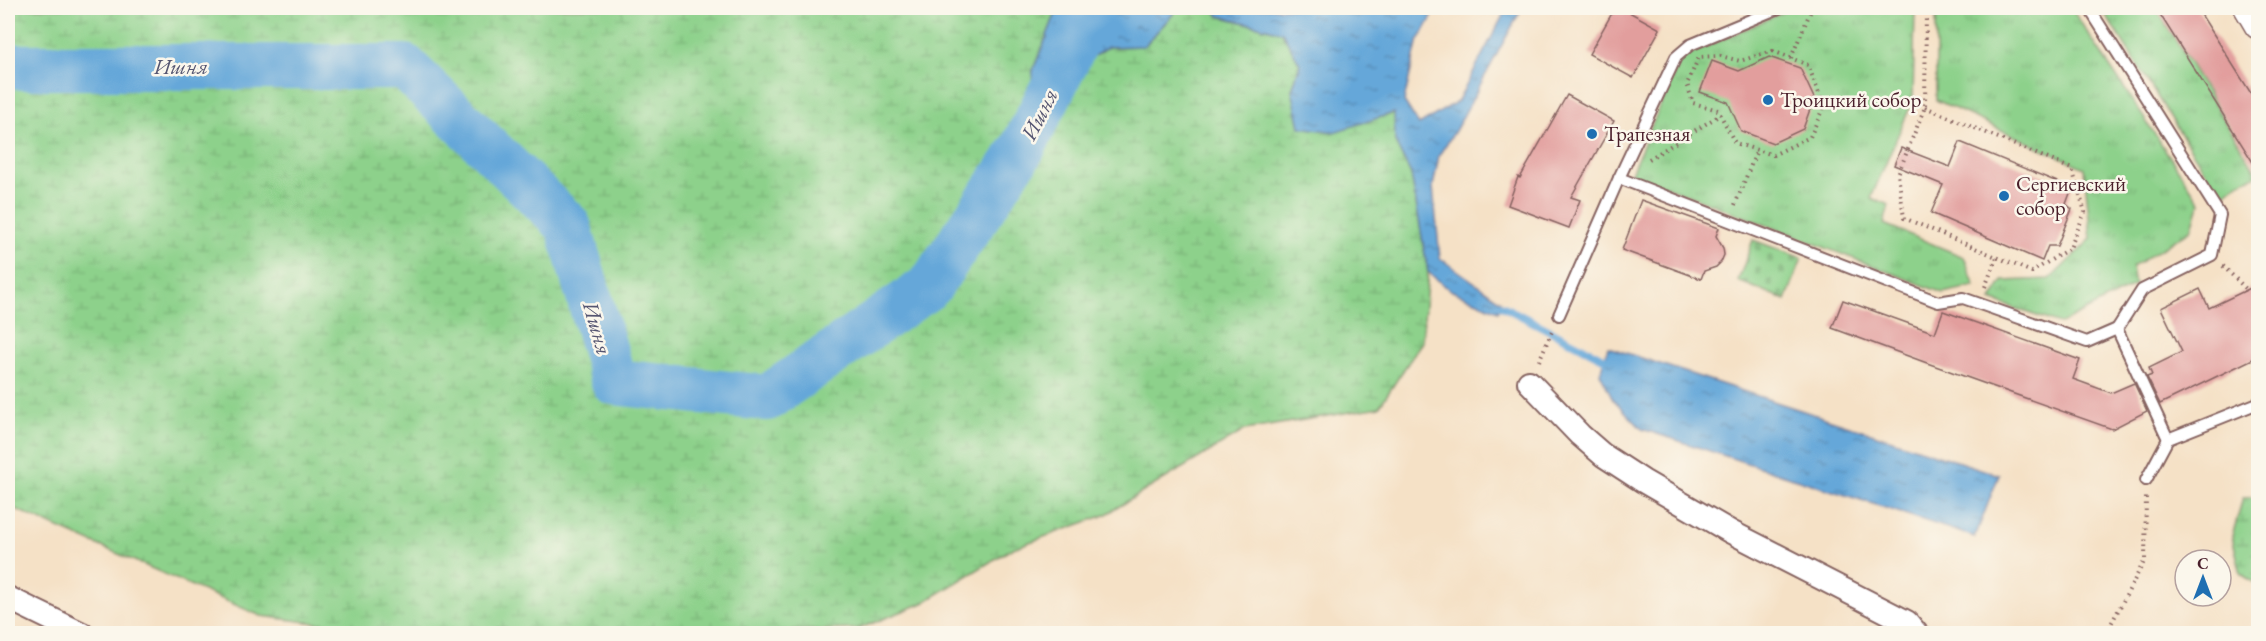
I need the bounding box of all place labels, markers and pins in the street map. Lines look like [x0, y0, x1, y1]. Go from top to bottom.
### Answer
place label: Троицкий собор [1780, 86, 1921, 113]
marker: Троицкий собор [1761, 93, 1775, 107]
place label: Трапезная [1604, 120, 1690, 147]
marker: Трапезная [1585, 127, 1599, 141]
place label: Сергиевский собор [2016, 170, 2126, 221]
marker: Сергиевский собор [1997, 189, 2011, 203]

